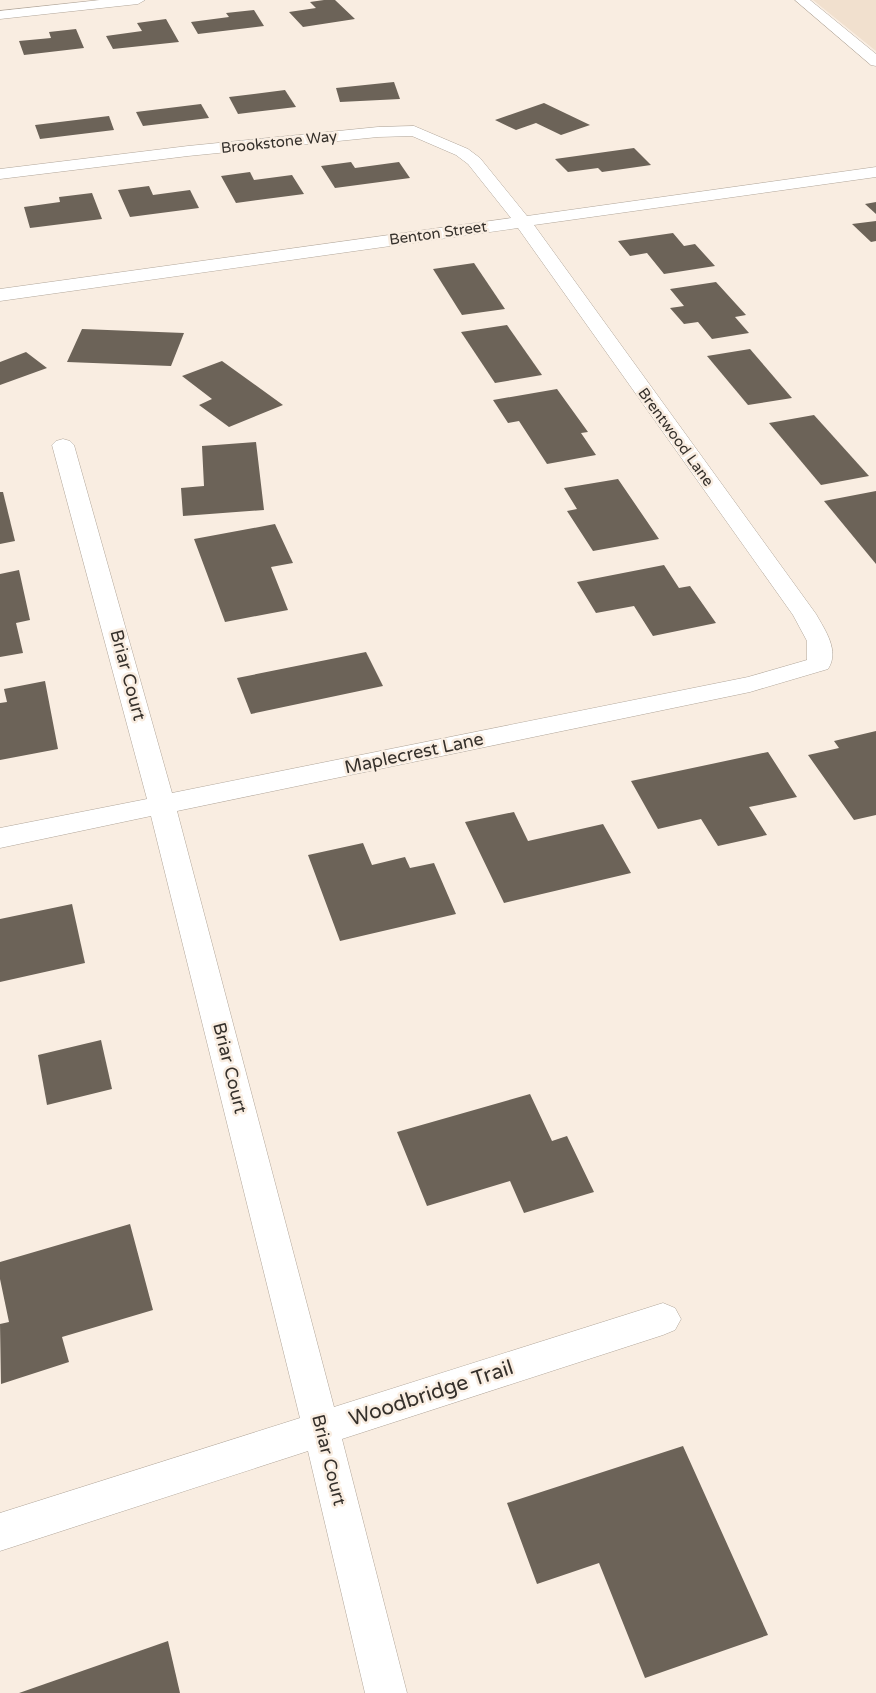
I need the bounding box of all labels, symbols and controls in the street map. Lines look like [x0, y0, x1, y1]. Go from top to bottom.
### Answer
street label: Brookstone Way [220, 127, 338, 157]
street label: Benton Street [388, 217, 488, 249]
street label: Brentwood Lane [634, 384, 718, 490]
street label: Briar Court [105, 627, 151, 723]
street label: Maplecrest Lane [342, 728, 486, 778]
street label: Briar Court [208, 1020, 252, 1116]
street label: Woodbridge Trail [346, 1355, 516, 1432]
street label: Briar Court [307, 1412, 351, 1508]

